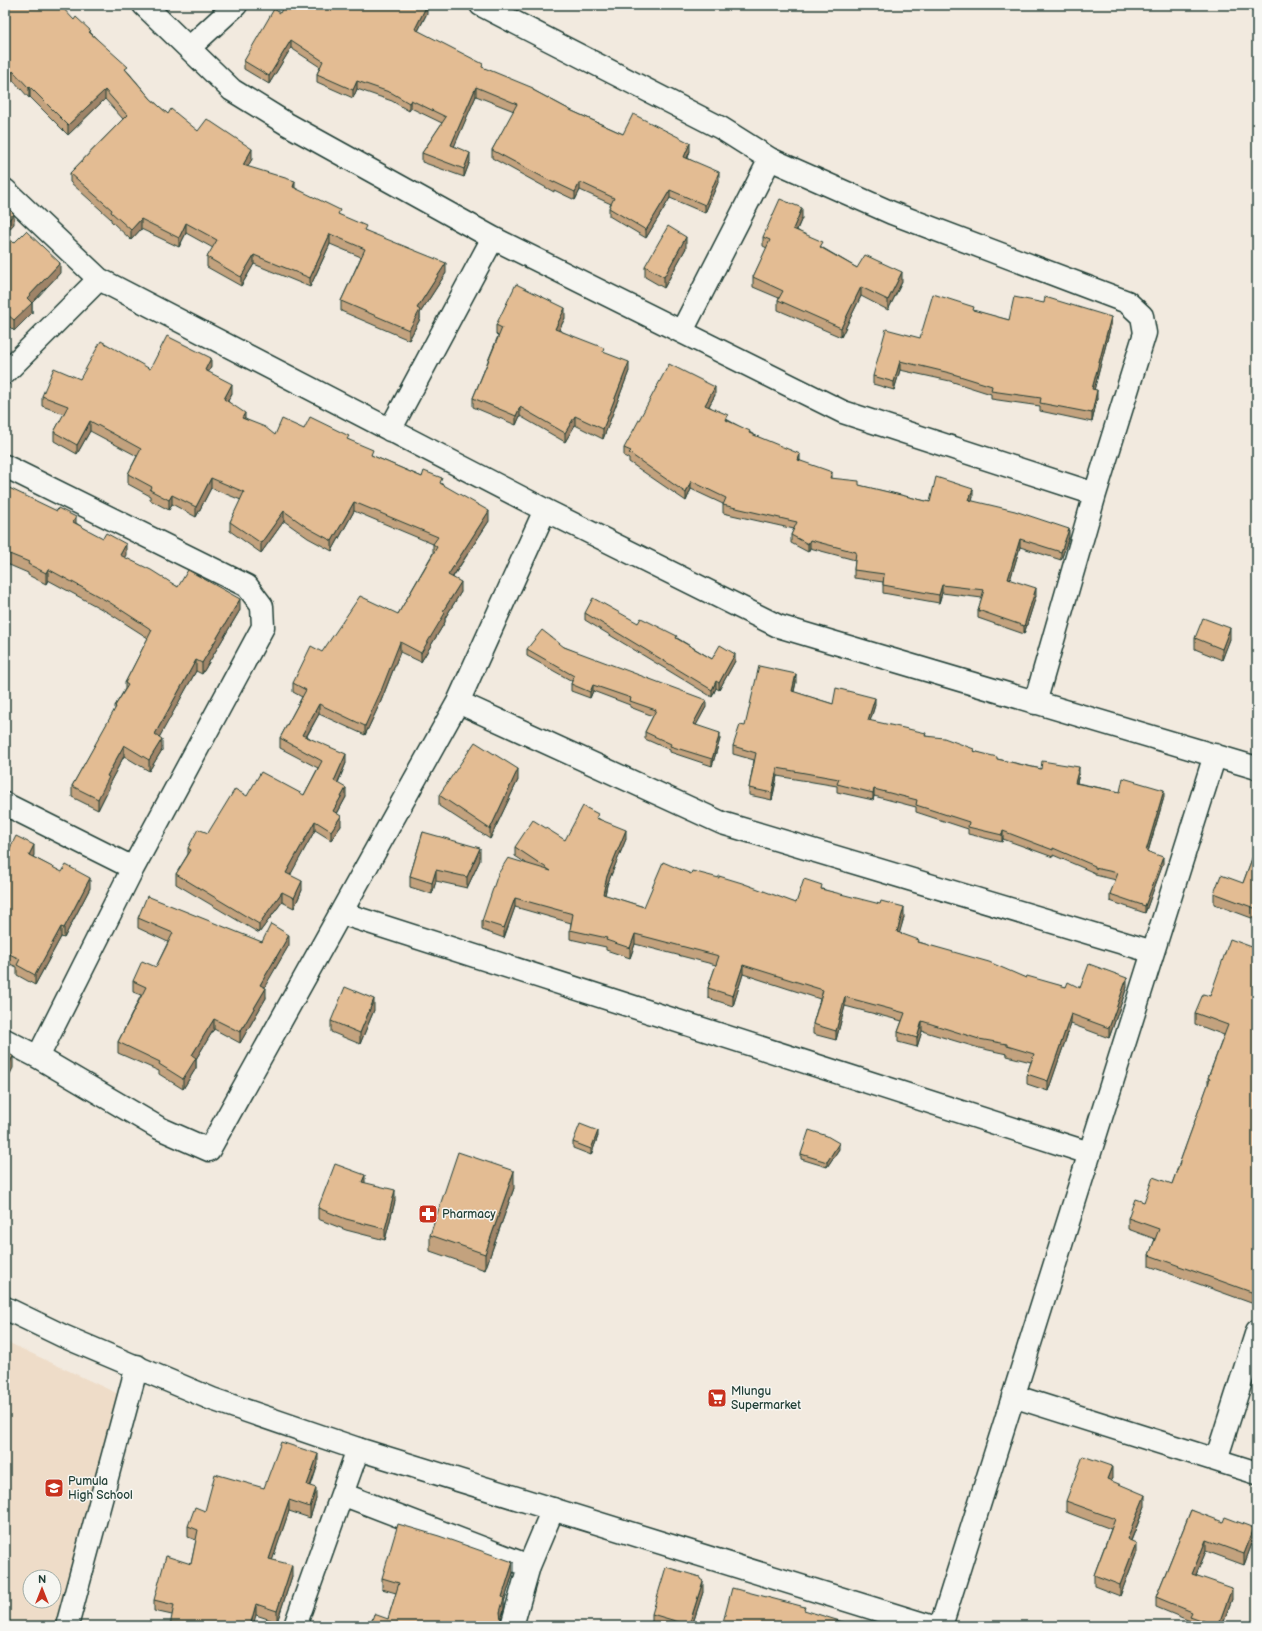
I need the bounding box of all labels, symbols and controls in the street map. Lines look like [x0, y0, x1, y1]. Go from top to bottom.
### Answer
pharmacy icon: Pharmacy [417, 1203, 439, 1225]
place label: Pharmacy [442, 1207, 496, 1222]
place label: Mlungu Supermarket [731, 1384, 801, 1413]
supermarket icon: Mlungu Supermarket [706, 1387, 728, 1409]
place label: Pumula High School [68, 1474, 133, 1503]
school or university icon: Pumula High School [43, 1477, 65, 1499]
north arrow [22, 1569, 62, 1609]
text: N [38, 1573, 46, 1586]

